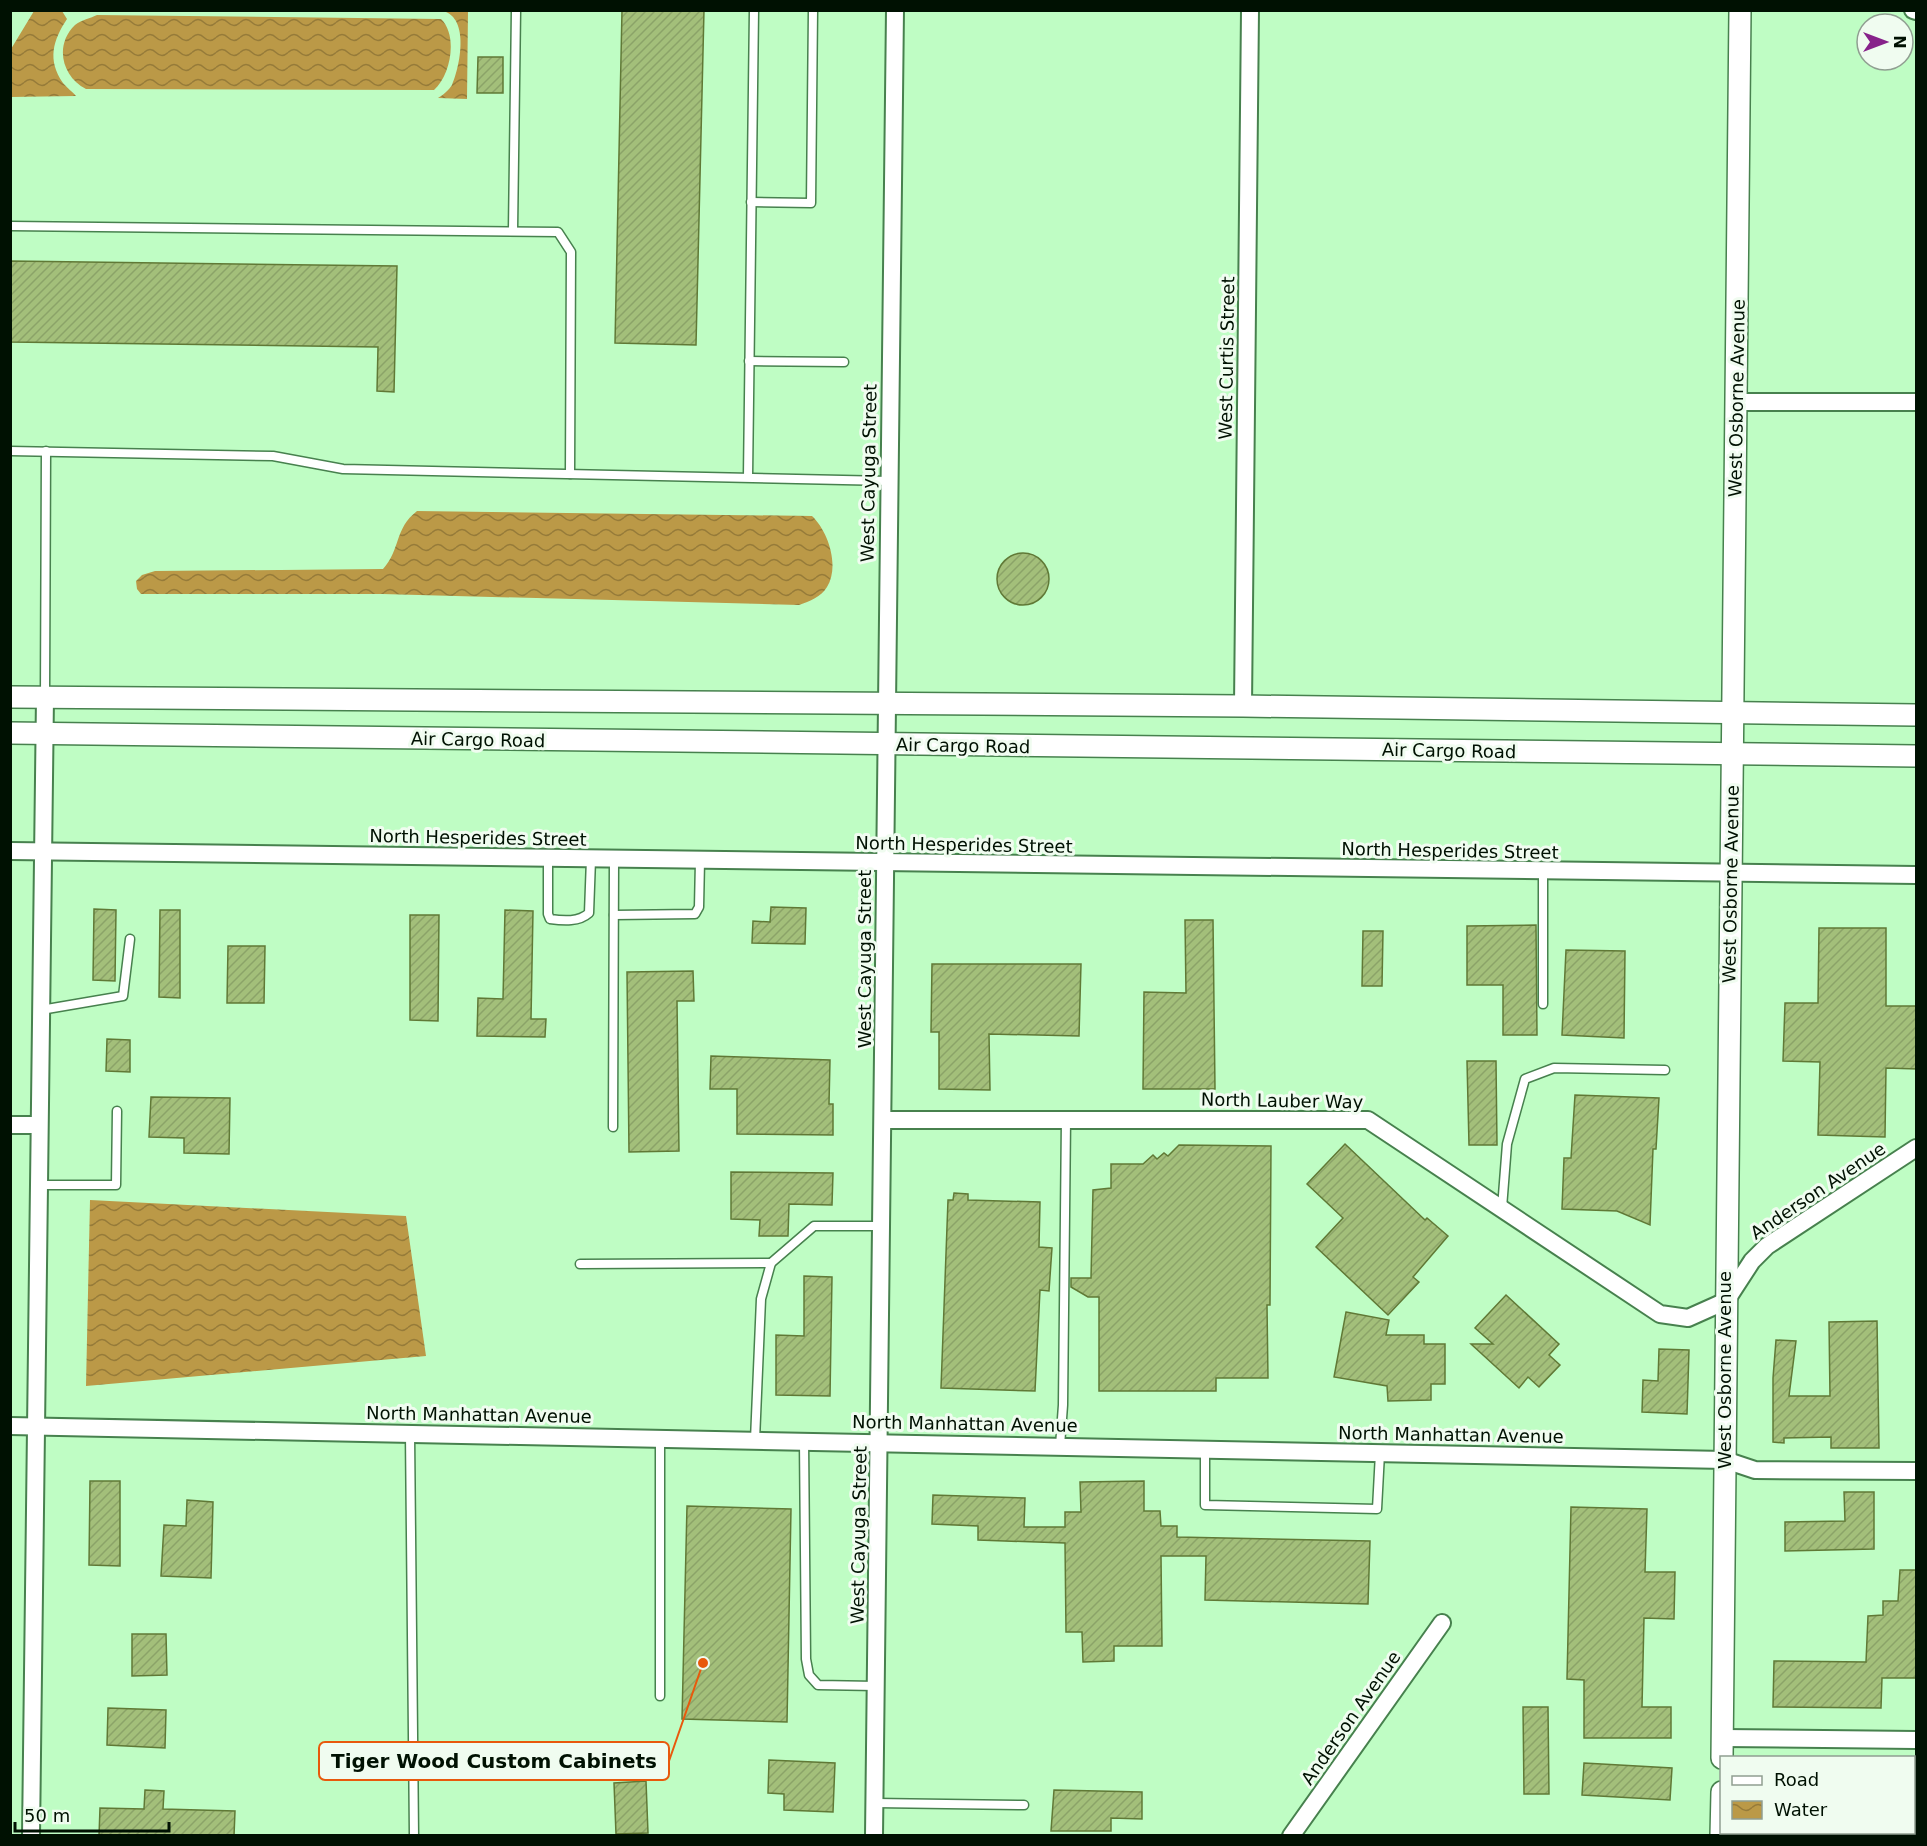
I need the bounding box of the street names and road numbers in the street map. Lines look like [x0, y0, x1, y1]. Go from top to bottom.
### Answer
street label: West Curtis Street [1215, 276, 1238, 440]
street label: West Osborne Avenue [1724, 299, 1749, 497]
street label: West Cayuga Street [856, 384, 881, 562]
street label: Air Cargo Road [411, 728, 545, 751]
street label: Air Cargo Road [896, 734, 1030, 757]
street label: Air Cargo Road [1382, 739, 1516, 762]
street label: West Osborne Avenue [1718, 785, 1743, 983]
street label: North Hesperides Street [369, 825, 587, 850]
street label: North Hesperides Street [855, 832, 1073, 857]
street label: North Hesperides Street [1341, 838, 1559, 863]
street label: West Cayuga Street [854, 870, 875, 1048]
street label: North Lauber Way [1201, 1089, 1364, 1112]
street label: Anderson Avenue [1746, 1138, 1889, 1243]
street label: West Osborne Avenue [1714, 1271, 1735, 1469]
street label: North Manhattan Avenue [366, 1402, 592, 1427]
street label: North Manhattan Avenue [852, 1411, 1078, 1436]
street label: North Manhattan Avenue [1338, 1422, 1564, 1447]
street label: West Cayuga Street [846, 1446, 871, 1624]
street label: Anderson Avenue [1297, 1647, 1405, 1788]

